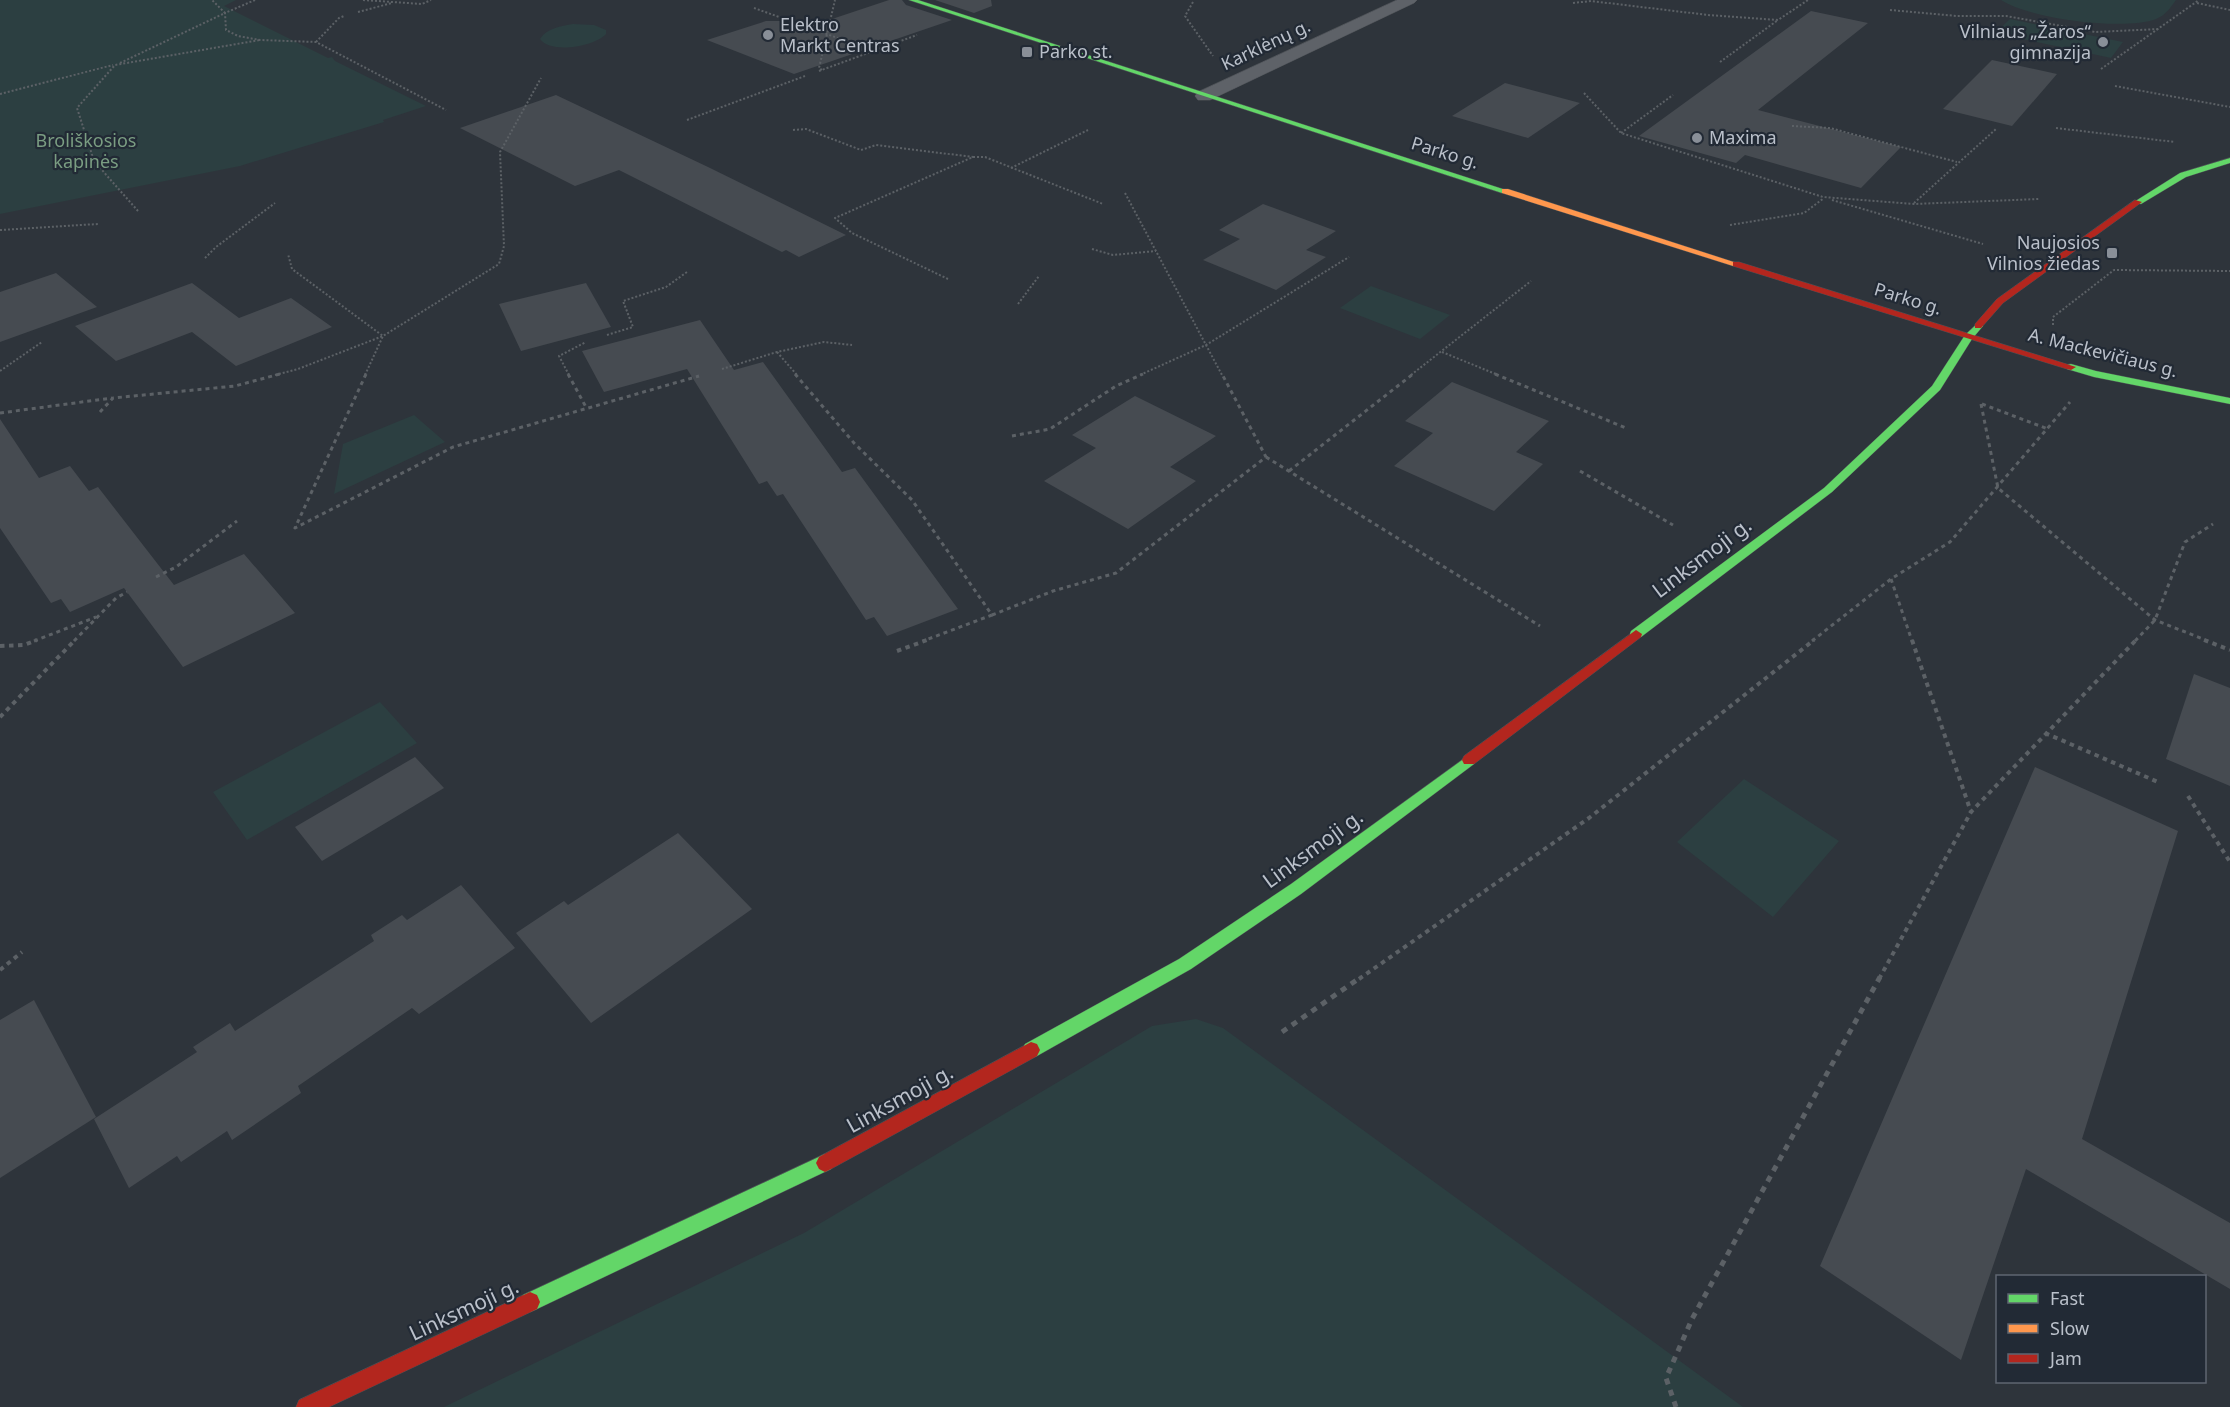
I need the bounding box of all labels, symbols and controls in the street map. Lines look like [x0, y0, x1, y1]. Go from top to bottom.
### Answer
place label: Elektro Markt Centras [780, 12, 900, 57]
street label: Karklėnų g. [1217, 13, 1314, 75]
place label: Vilniaus „Žaros“ gimnazija [1960, 19, 2092, 64]
marker: Elektro Markt Centras [761, 28, 775, 42]
marker: Vilniaus „Žaros“ gimnazija [2096, 35, 2110, 49]
place label: Parko st. [1039, 39, 1113, 63]
marker: Parko st. [1020, 45, 1034, 59]
place label: Maxima [1709, 125, 1777, 149]
park label: Broliškosios kapinės [36, 128, 136, 173]
street label: Parko g. [1409, 130, 1482, 174]
marker: Maxima [1690, 131, 1704, 145]
place label: Naujosios Vilnios žiedas [1987, 230, 2100, 275]
marker: Naujosios Vilnios žiedas [2105, 246, 2119, 260]
street label: Parko g. [1872, 276, 1945, 320]
street label: A. Mackevičiaus g. [2026, 322, 2180, 382]
street label: Linksmoji g. [1646, 511, 1757, 604]
street label: Linksmoji g. [1257, 802, 1368, 894]
street label: Linksmoji g. [841, 1057, 958, 1139]
street label: Linksmoji g. [404, 1272, 523, 1347]
legend [1996, 1275, 2206, 1383]
text: Fast [2050, 1286, 2085, 1310]
text: Slow [2050, 1316, 2089, 1340]
text: Jam [2048, 1346, 2082, 1370]

